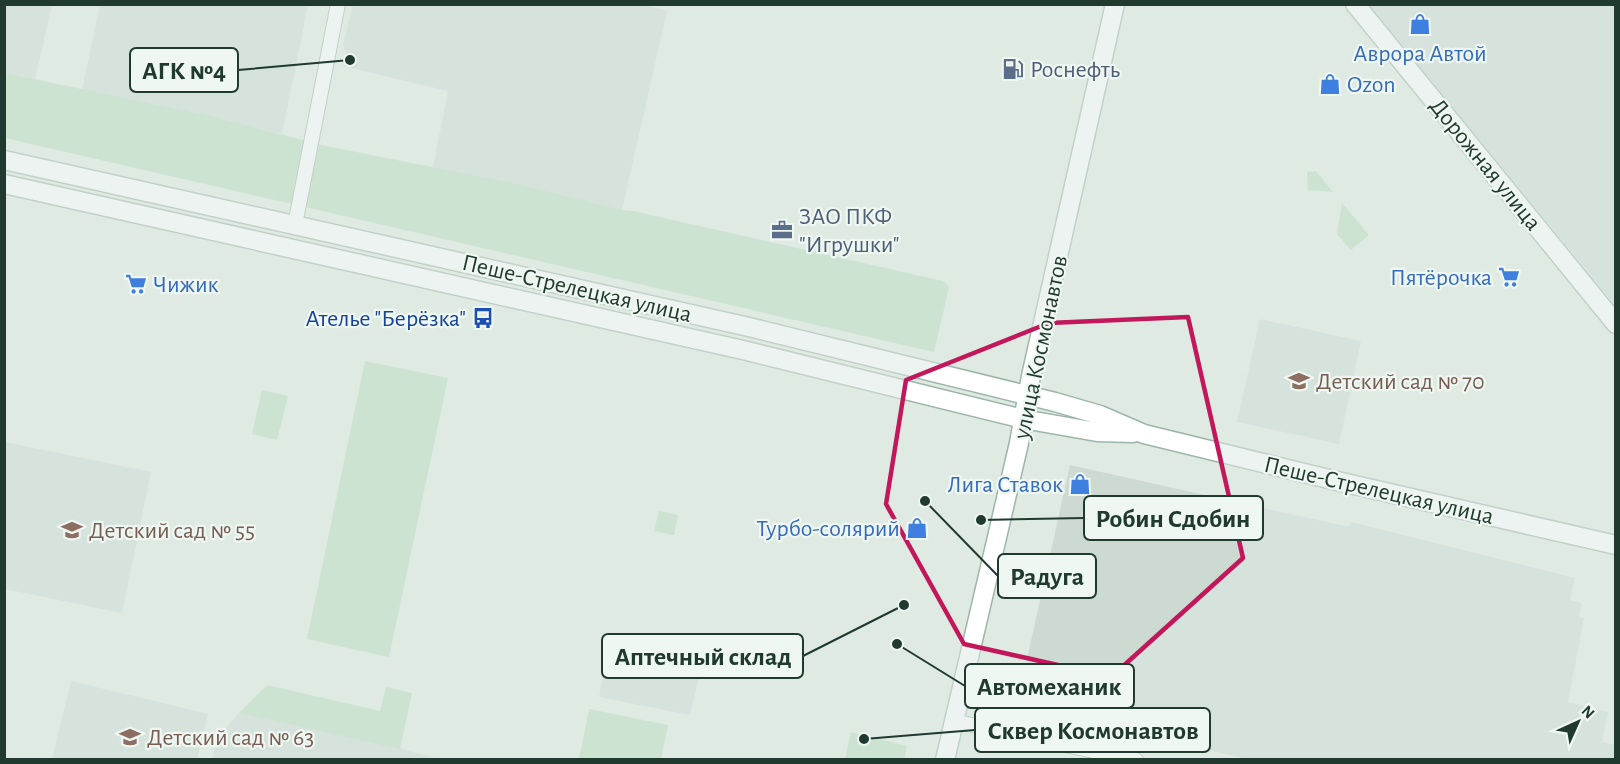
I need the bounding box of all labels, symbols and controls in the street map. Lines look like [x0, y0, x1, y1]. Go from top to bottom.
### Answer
shop icon: Аврора Автой [1408, 12, 1432, 36]
place label: Аврора Автой [1353, 42, 1487, 66]
callout: АГК №4 [130, 48, 238, 92]
fuel station icon: Роснефть [1001, 57, 1025, 81]
text: АГК №4 [142, 58, 226, 84]
place label: Роснефть [1030, 58, 1120, 82]
shop icon: Ozon [1318, 72, 1342, 96]
place label: Ozon [1347, 73, 1396, 97]
street label: Дорожная улица [1425, 94, 1546, 235]
place label: ЗАО ПКФ "Игрушки" [799, 205, 900, 257]
office icon: ЗАО ПКФ "Игрушки" [770, 218, 794, 242]
street label: Пеше-Стрелецкая улица [460, 251, 694, 327]
street label: улица Космонавтов [1010, 253, 1072, 442]
supermarket icon: Пятёрочка [1497, 265, 1521, 289]
place label: Пятёрочка [1390, 266, 1492, 290]
supermarket icon: Чижик [124, 272, 148, 296]
place label: Чижик [153, 273, 219, 297]
bus stop icon: Ателье "Берёзка" [471, 306, 495, 330]
place label: Ателье "Берёзка" [305, 307, 466, 331]
school or university icon: Детский сад № 70 [1287, 369, 1311, 393]
place label: Детский сад № 70 [1316, 370, 1485, 394]
street label: Пеше-Стрелецкая улица [1262, 453, 1496, 529]
shop icon: Лига Ставок [1068, 472, 1092, 496]
place label: Лига Ставок [947, 473, 1063, 497]
callout: Робин Сдобин [1084, 496, 1263, 540]
text: Робин Сдобин [1096, 506, 1250, 532]
shop icon: Турбо-солярий [905, 516, 929, 540]
place label: Турбо-солярий [756, 517, 900, 541]
school or university icon: Детский сад № 55 [60, 518, 84, 542]
place label: Детский сад № 55 [89, 519, 255, 543]
callout: Радуга [998, 554, 1096, 598]
text: Радуга [1010, 564, 1084, 590]
callout: Аптечный склад [602, 634, 803, 678]
text: Аптечный склад [614, 644, 792, 670]
callout: Автомеханик [965, 664, 1134, 708]
text: Автомеханик [977, 674, 1121, 700]
north arrow [1548, 692, 1608, 752]
text: N [1578, 703, 1597, 722]
callout: Сквер Космонавтов [975, 708, 1210, 752]
text: Сквер Космонавтов [987, 718, 1199, 744]
school or university icon: Детский сад № 63 [118, 725, 142, 749]
place label: Детский сад № 63 [147, 726, 314, 750]

